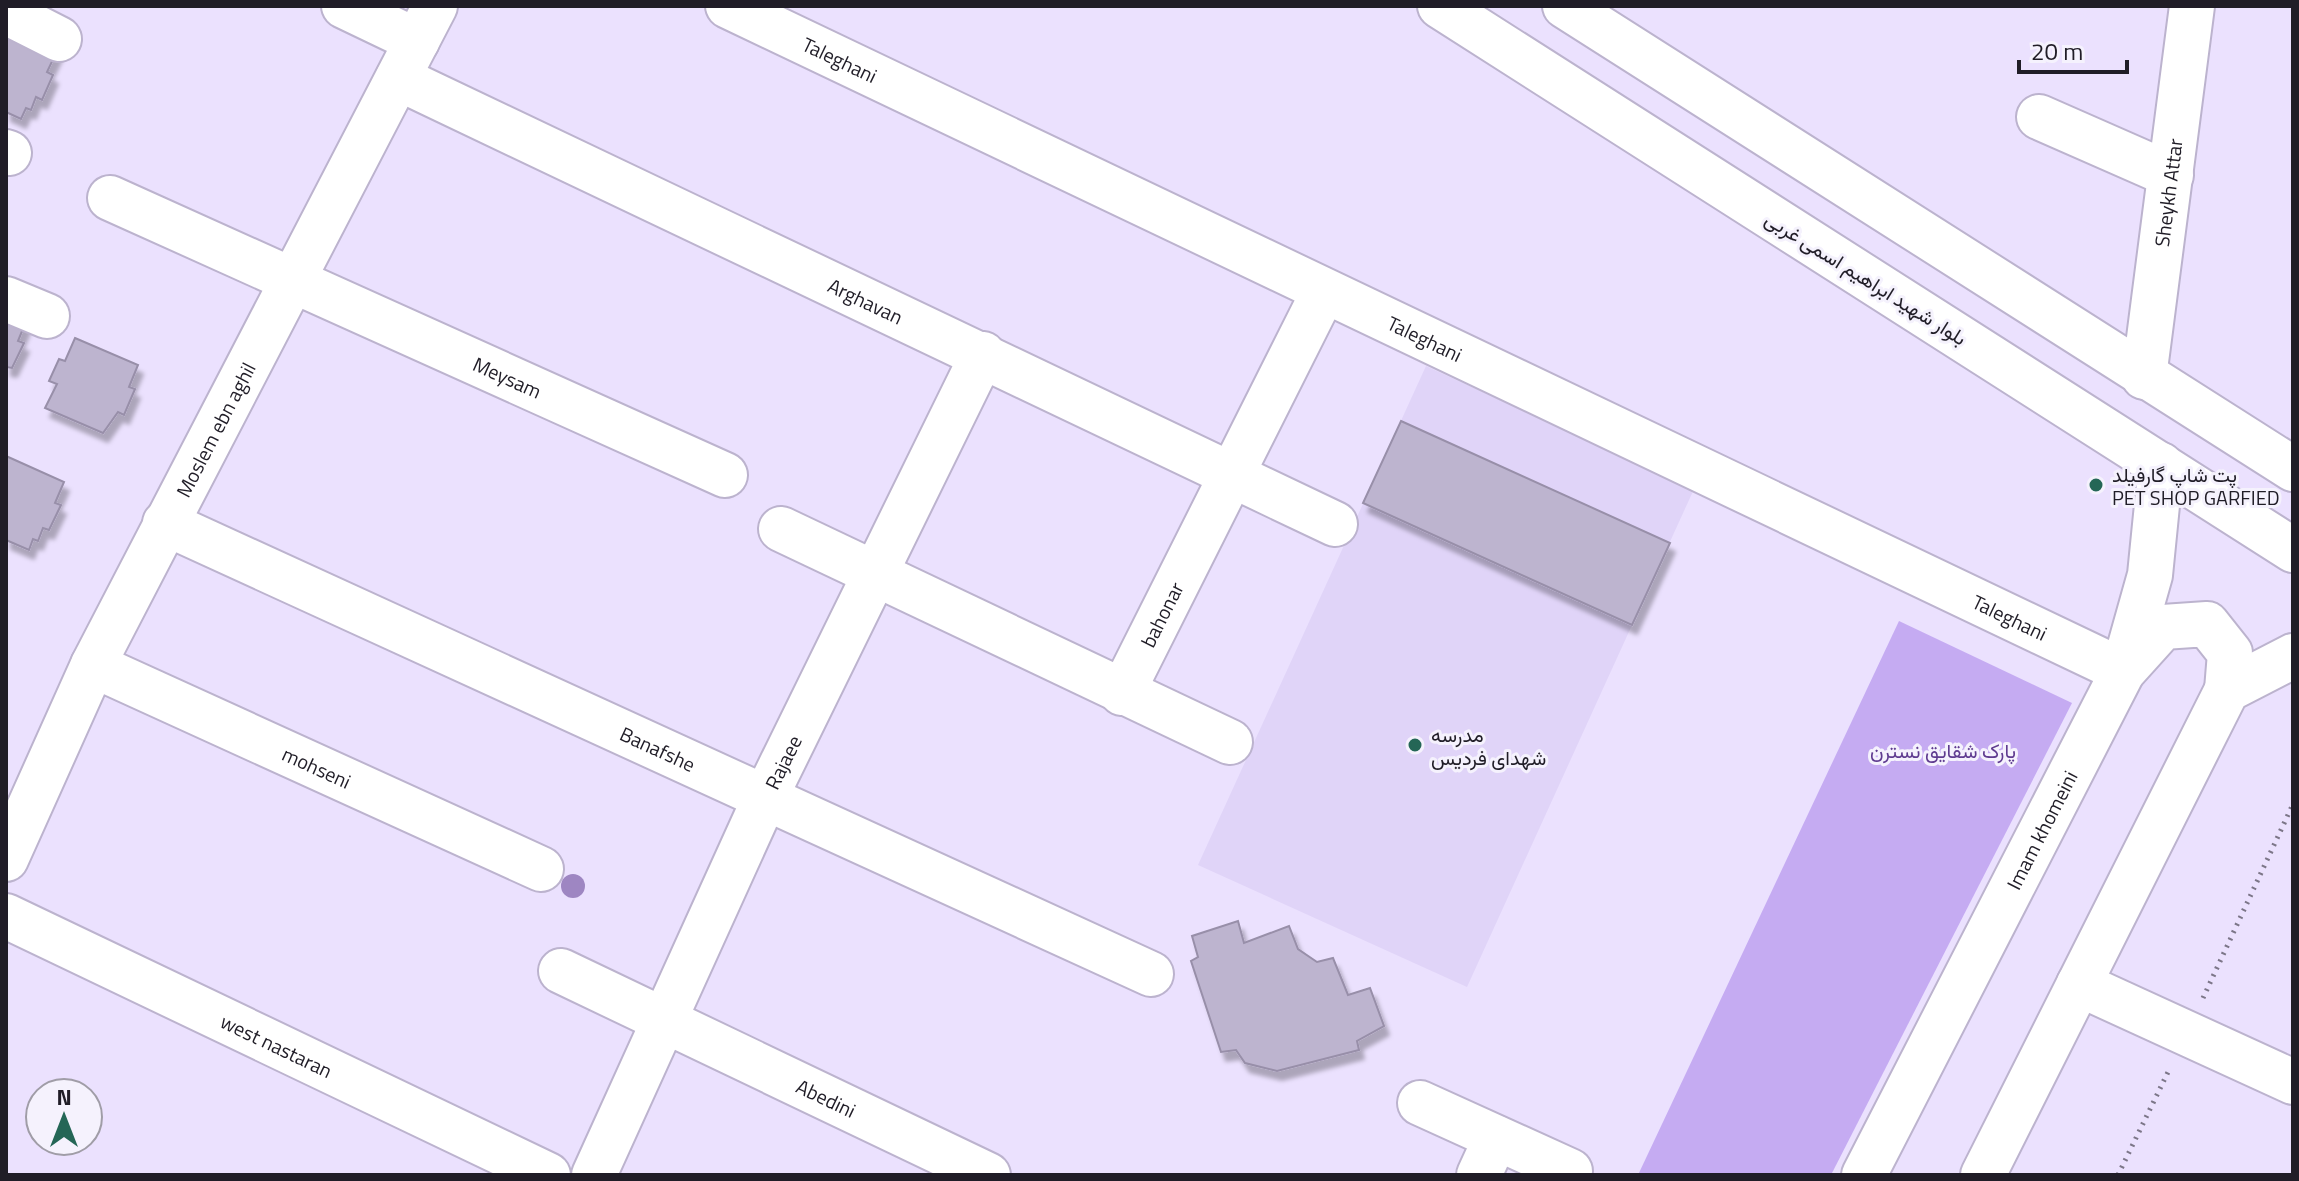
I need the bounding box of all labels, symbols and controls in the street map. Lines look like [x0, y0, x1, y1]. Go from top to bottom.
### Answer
scale bar [2019, 24, 2127, 74]
street label: Taleghani [797, 28, 883, 91]
text: 20 m [2031, 33, 2083, 69]
street label: Sheykh Attar [2146, 137, 2190, 248]
street label: بلوار شهید ابراهیم اسمی غربی [1759, 203, 1973, 353]
street label: Arghavan [823, 269, 908, 332]
street label: Taleghani [1382, 307, 1468, 369]
street label: Meysam [468, 348, 547, 406]
street label: Moslem ebn aghil [167, 356, 263, 502]
place label: پت شاپ گارفیلد PET SHOP GARFIED [2112, 459, 2280, 513]
marker: پت شاپ گارفیلد PET SHOP GARFIED [2087, 476, 2105, 494]
street label: bahonar [1132, 576, 1191, 652]
street label: Taleghani [1967, 586, 2052, 648]
street label: Banafshe [615, 718, 701, 779]
place label: مدرسه شهدای فردیس [1431, 719, 1546, 773]
street label: Rajaee [756, 730, 809, 794]
park label: پارک شقایق نسترن [1870, 735, 2016, 766]
marker: مدرسه شهدای فردیس [1406, 736, 1424, 754]
street label: mohseni [277, 738, 356, 796]
street label: Imam khomeini [1998, 765, 2085, 895]
street label: west nastaran [215, 1005, 338, 1085]
street label: Abedini [791, 1070, 861, 1125]
north arrow [24, 1077, 104, 1157]
text: N [56, 1080, 72, 1114]

